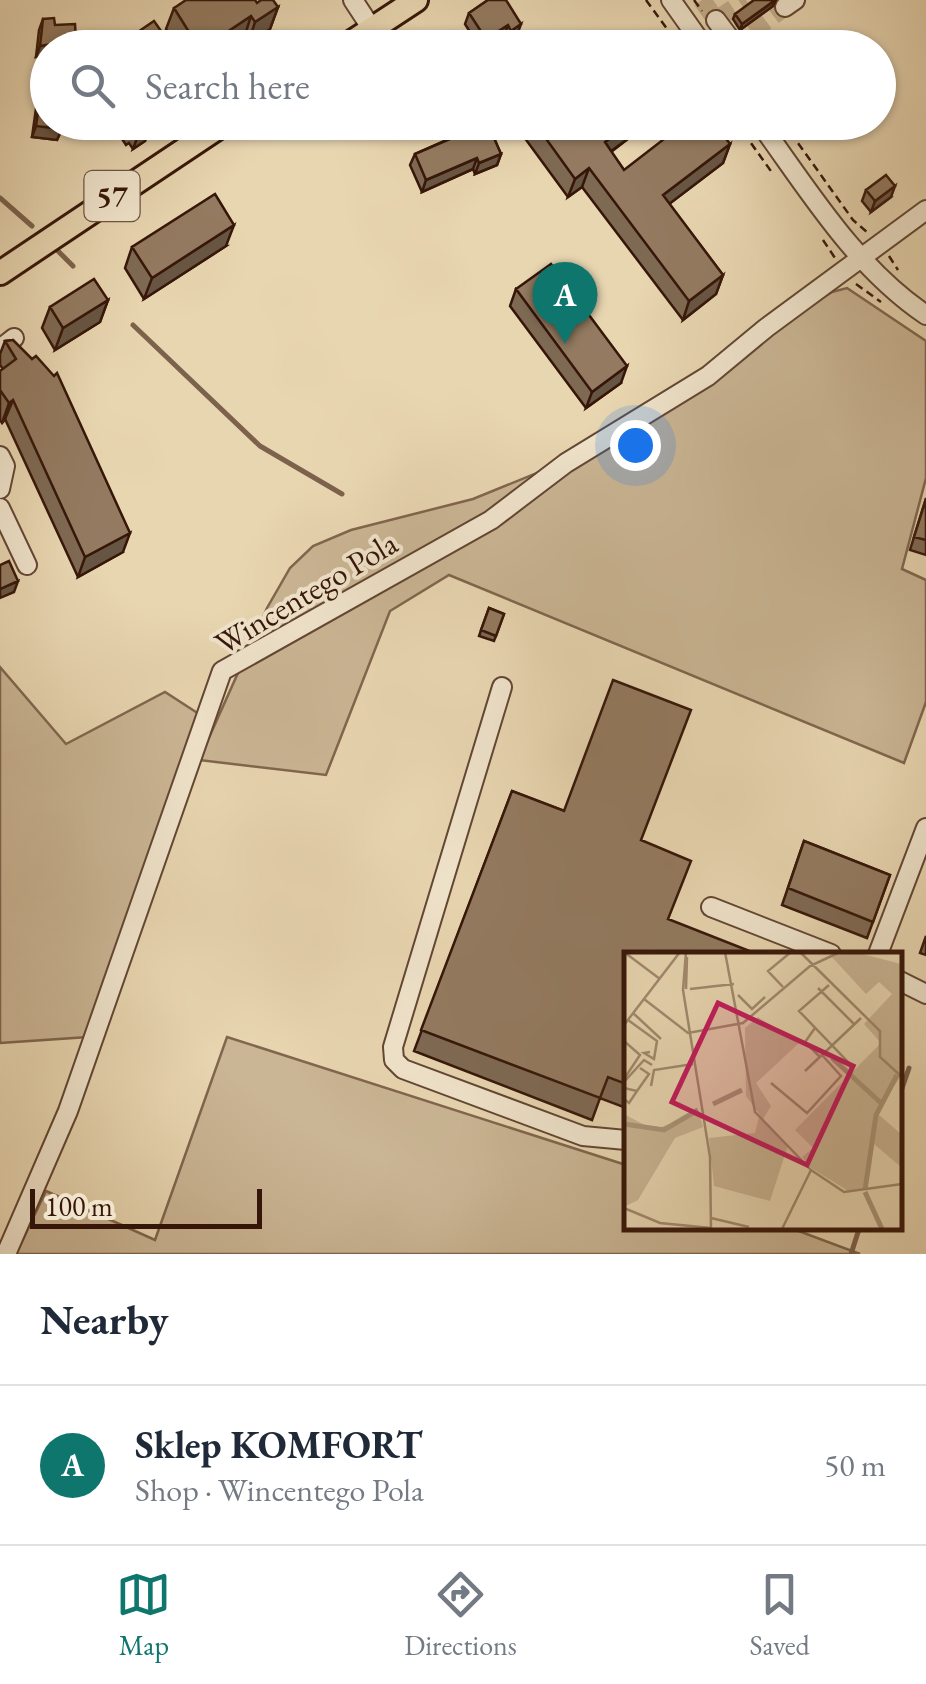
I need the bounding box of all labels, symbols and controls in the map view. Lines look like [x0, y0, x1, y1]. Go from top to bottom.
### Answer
search box [30, 30, 896, 140]
icon: search [65, 58, 120, 113]
text: Search here [145, 61, 310, 110]
road number: 57 [84, 171, 140, 221]
pin: A [532, 262, 598, 344]
your location [610, 420, 661, 471]
street label: Wincentego Pola [207, 522, 405, 664]
inset map [624, 952, 901, 1229]
scale bar [30, 1184, 262, 1228]
text: 100 m [45, 1188, 113, 1224]
text: Nearby [40, 1292, 169, 1347]
text: Sklep KOMFORT [135, 1420, 423, 1469]
text: A [61, 1444, 84, 1486]
text: 50 m [824, 1444, 886, 1486]
text: Shop · Wincentego Pola [135, 1469, 424, 1511]
tab: Map [116, 1567, 171, 1663]
tab: Directions [404, 1567, 517, 1663]
tab: Saved [750, 1567, 810, 1663]

